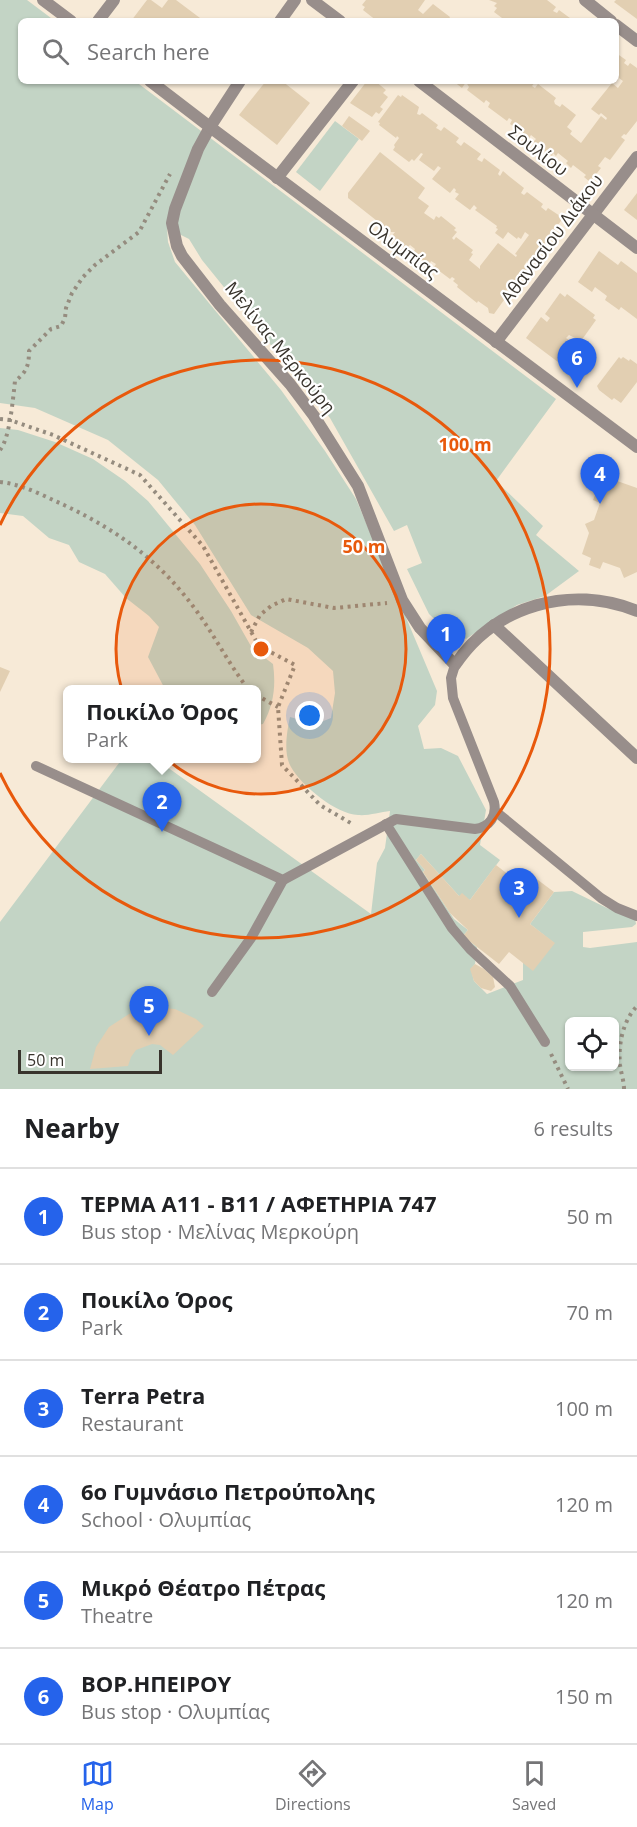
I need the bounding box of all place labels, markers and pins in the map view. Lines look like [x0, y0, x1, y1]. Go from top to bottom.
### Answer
pin: 6 [558, 338, 596, 388]
pin: 4 [580, 454, 620, 504]
pin: 1 [426, 614, 466, 664]
centre of rings [251, 639, 271, 659]
pin: 2 [142, 782, 182, 832]
pin: 3 [500, 868, 538, 918]
pin: 5 [130, 986, 168, 1036]

